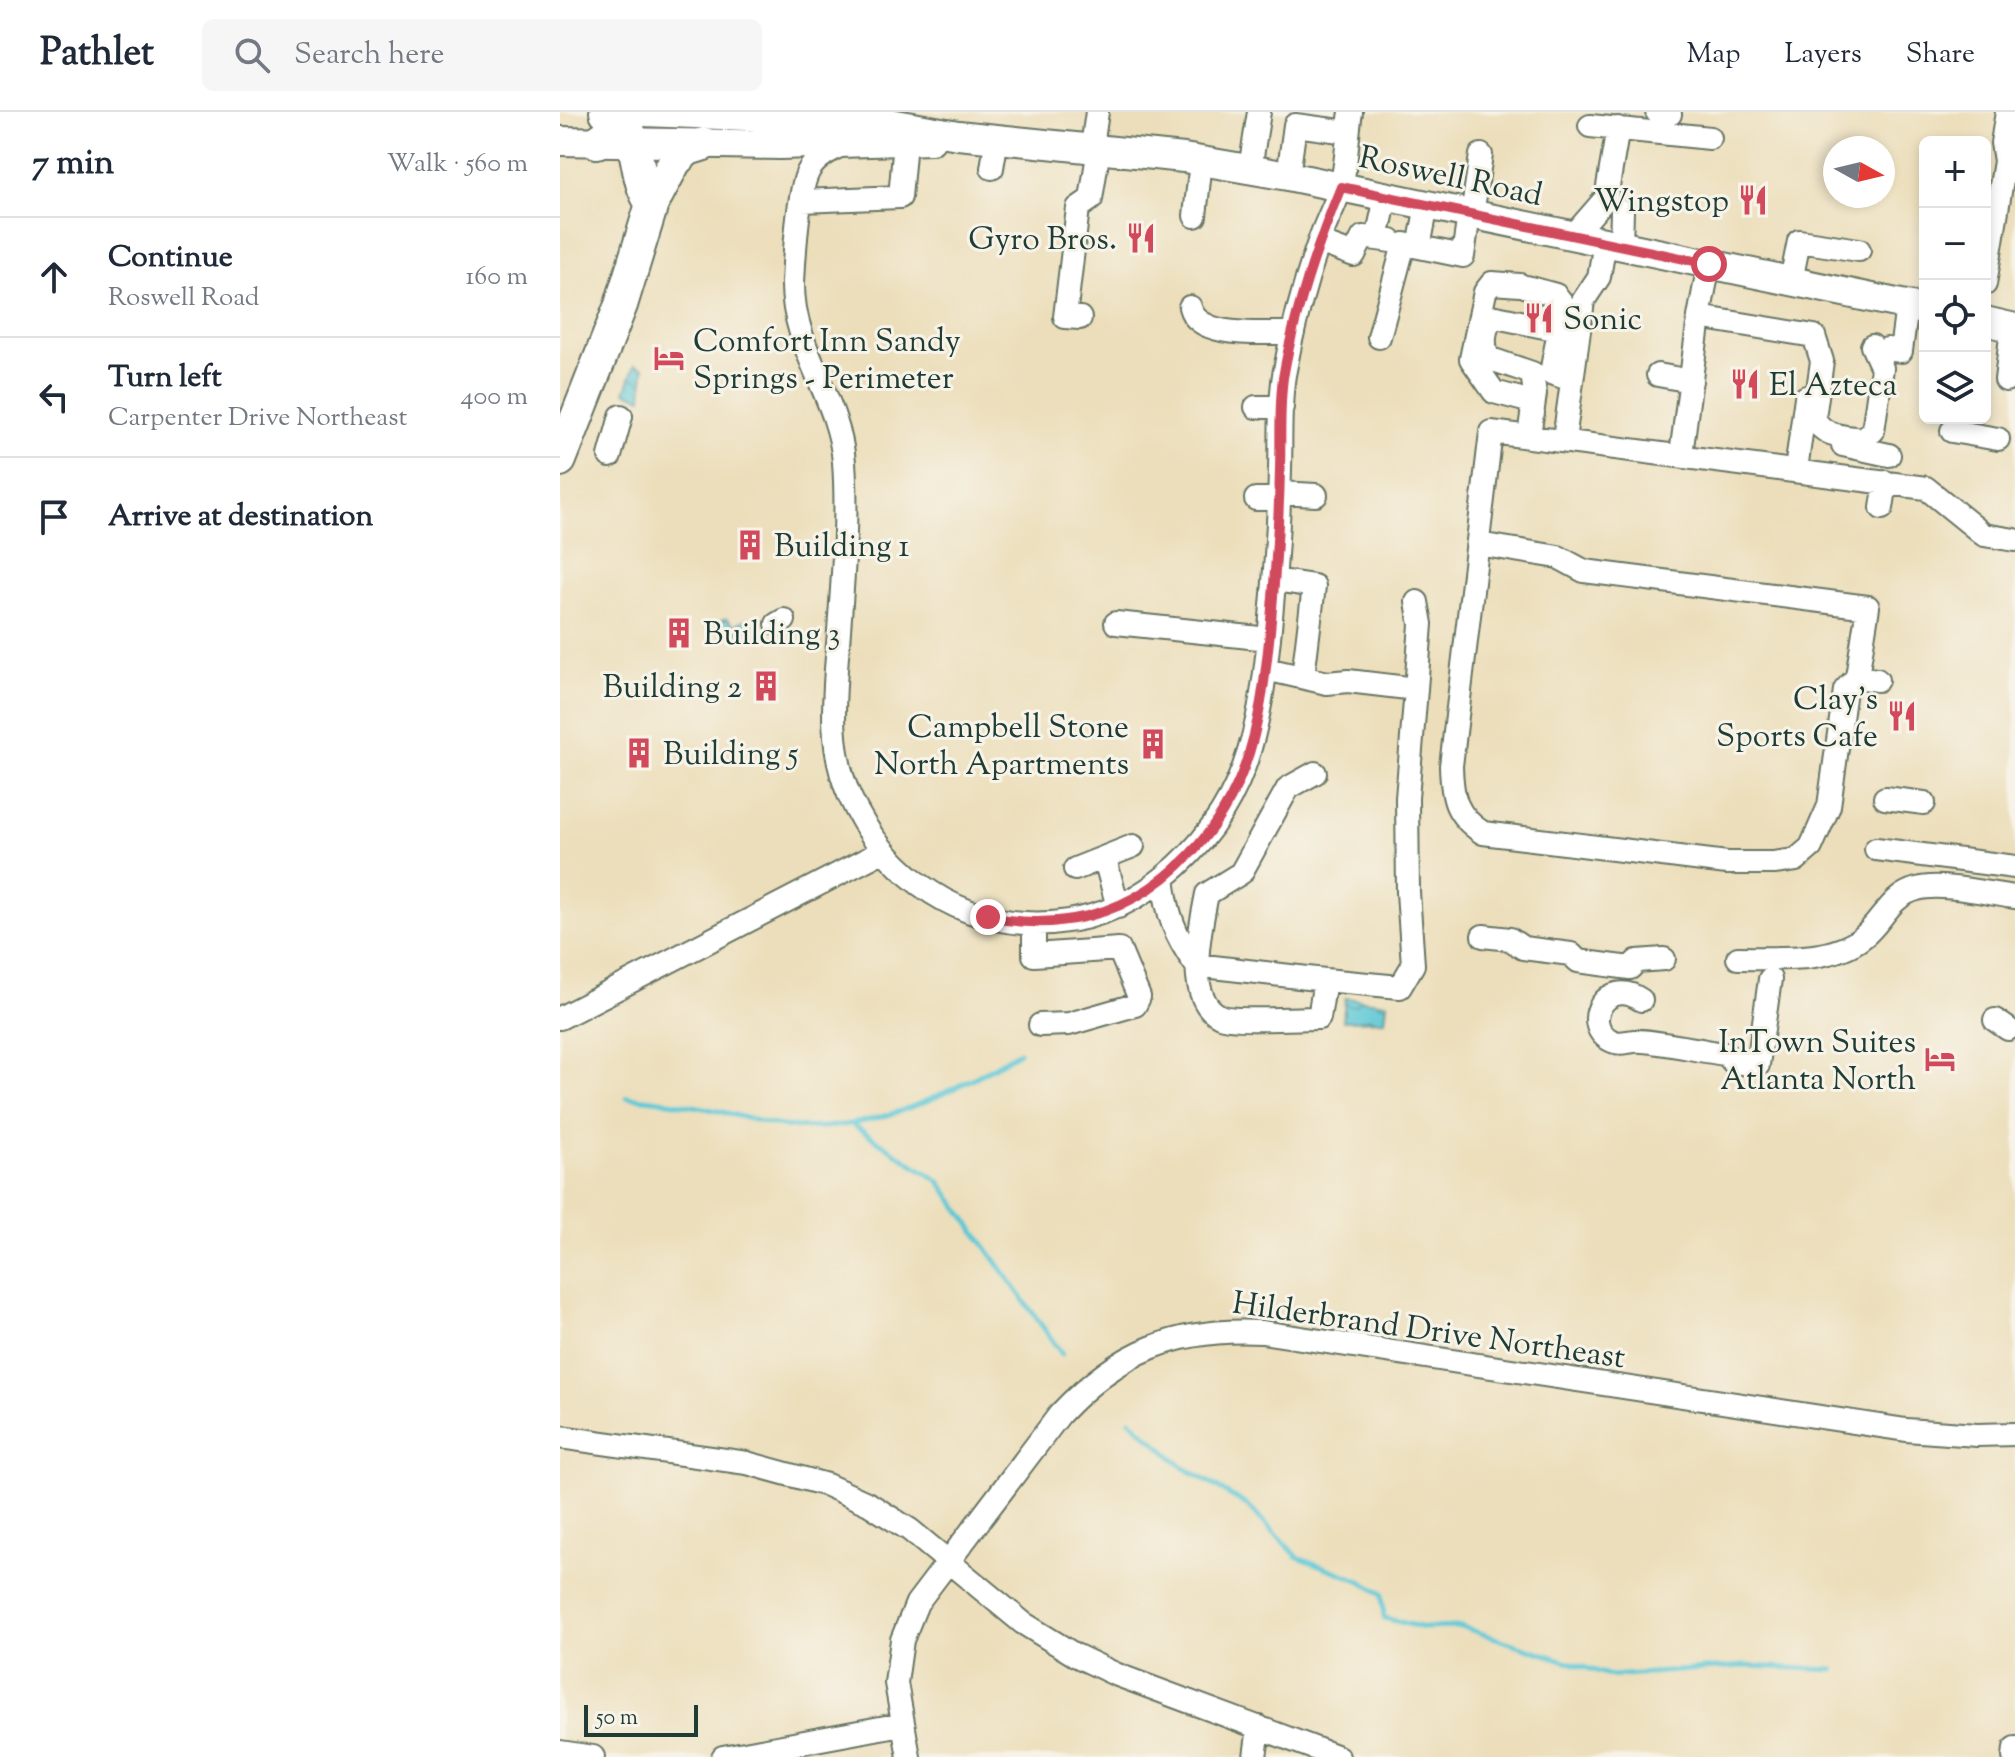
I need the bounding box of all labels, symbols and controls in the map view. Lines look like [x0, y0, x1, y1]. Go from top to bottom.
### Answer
search box [202, 19, 762, 91]
text: Pathlet [40, 28, 154, 82]
icon: search [230, 33, 274, 77]
text: Search here [294, 34, 445, 77]
text: Map [1687, 35, 1740, 75]
text: Layers [1784, 35, 1862, 75]
text: Share [1906, 35, 1975, 75]
street label: Roswell Road [1354, 136, 1546, 220]
north arrow [1823, 136, 1895, 208]
map controls [1919, 136, 1991, 424]
button: + [1919, 136, 1991, 208]
text: 7 min [32, 140, 114, 189]
text: Walk · 560 m [387, 146, 528, 183]
place label: Wingstop [1594, 180, 1729, 226]
restaurant icon: Wingstop [1736, 183, 1770, 217]
button: − [1919, 208, 1991, 280]
place label: Gyro Bros. [968, 218, 1117, 264]
restaurant icon: Gyro Bros. [1124, 221, 1158, 255]
text: Continue [108, 237, 233, 280]
route start [1691, 246, 1727, 282]
icon: ahead [32, 255, 76, 299]
text: 160 m [465, 259, 528, 296]
text: Roswell Road [108, 280, 260, 317]
button: locate [1919, 280, 1991, 352]
place label: Sonic [1563, 298, 1642, 344]
restaurant icon: Sonic [1522, 301, 1556, 335]
place label: Comfort Inn Sandy Springs - Perimeter [693, 320, 961, 403]
hotel icon: Comfort Inn Sandy Springs - Perimeter [652, 341, 686, 375]
button: layers [1919, 352, 1991, 424]
text: Turn left [108, 357, 222, 400]
place label: El Azteca [1769, 364, 1897, 410]
restaurant icon: El Azteca [1728, 367, 1762, 401]
icon: left [32, 375, 76, 419]
text: 400 m [461, 379, 528, 416]
text: Carpenter Drive Northeast [108, 400, 407, 437]
icon: arrive [32, 495, 76, 539]
text: Arrive at destination [108, 496, 373, 539]
place label: Building 1 [774, 525, 909, 571]
building icon: Building 1 [733, 528, 767, 562]
place label: Building 3 [703, 613, 840, 659]
building icon: Building 3 [662, 616, 696, 650]
place label: Building 2 [603, 666, 742, 712]
building icon: Building 2 [749, 669, 783, 703]
place label: Clay's Sports Cafe [1716, 678, 1878, 761]
restaurant icon: Clay's Sports Cafe [1885, 699, 1919, 733]
place label: Campbell Stone North Apartments [874, 706, 1129, 789]
building icon: Campbell Stone North Apartments [1136, 727, 1170, 761]
place label: Building 5 [663, 733, 798, 779]
building icon: Building 5 [622, 736, 656, 770]
route end [970, 899, 1006, 935]
place label: InTown Suites Atlanta North [1719, 1021, 1916, 1104]
hotel icon: InTown Suites Atlanta North [1923, 1042, 1957, 1076]
street label: Hilderbrand Drive Northeast [1229, 1282, 1628, 1382]
scale bar [584, 1701, 698, 1737]
text: 50 m [596, 1703, 638, 1735]

